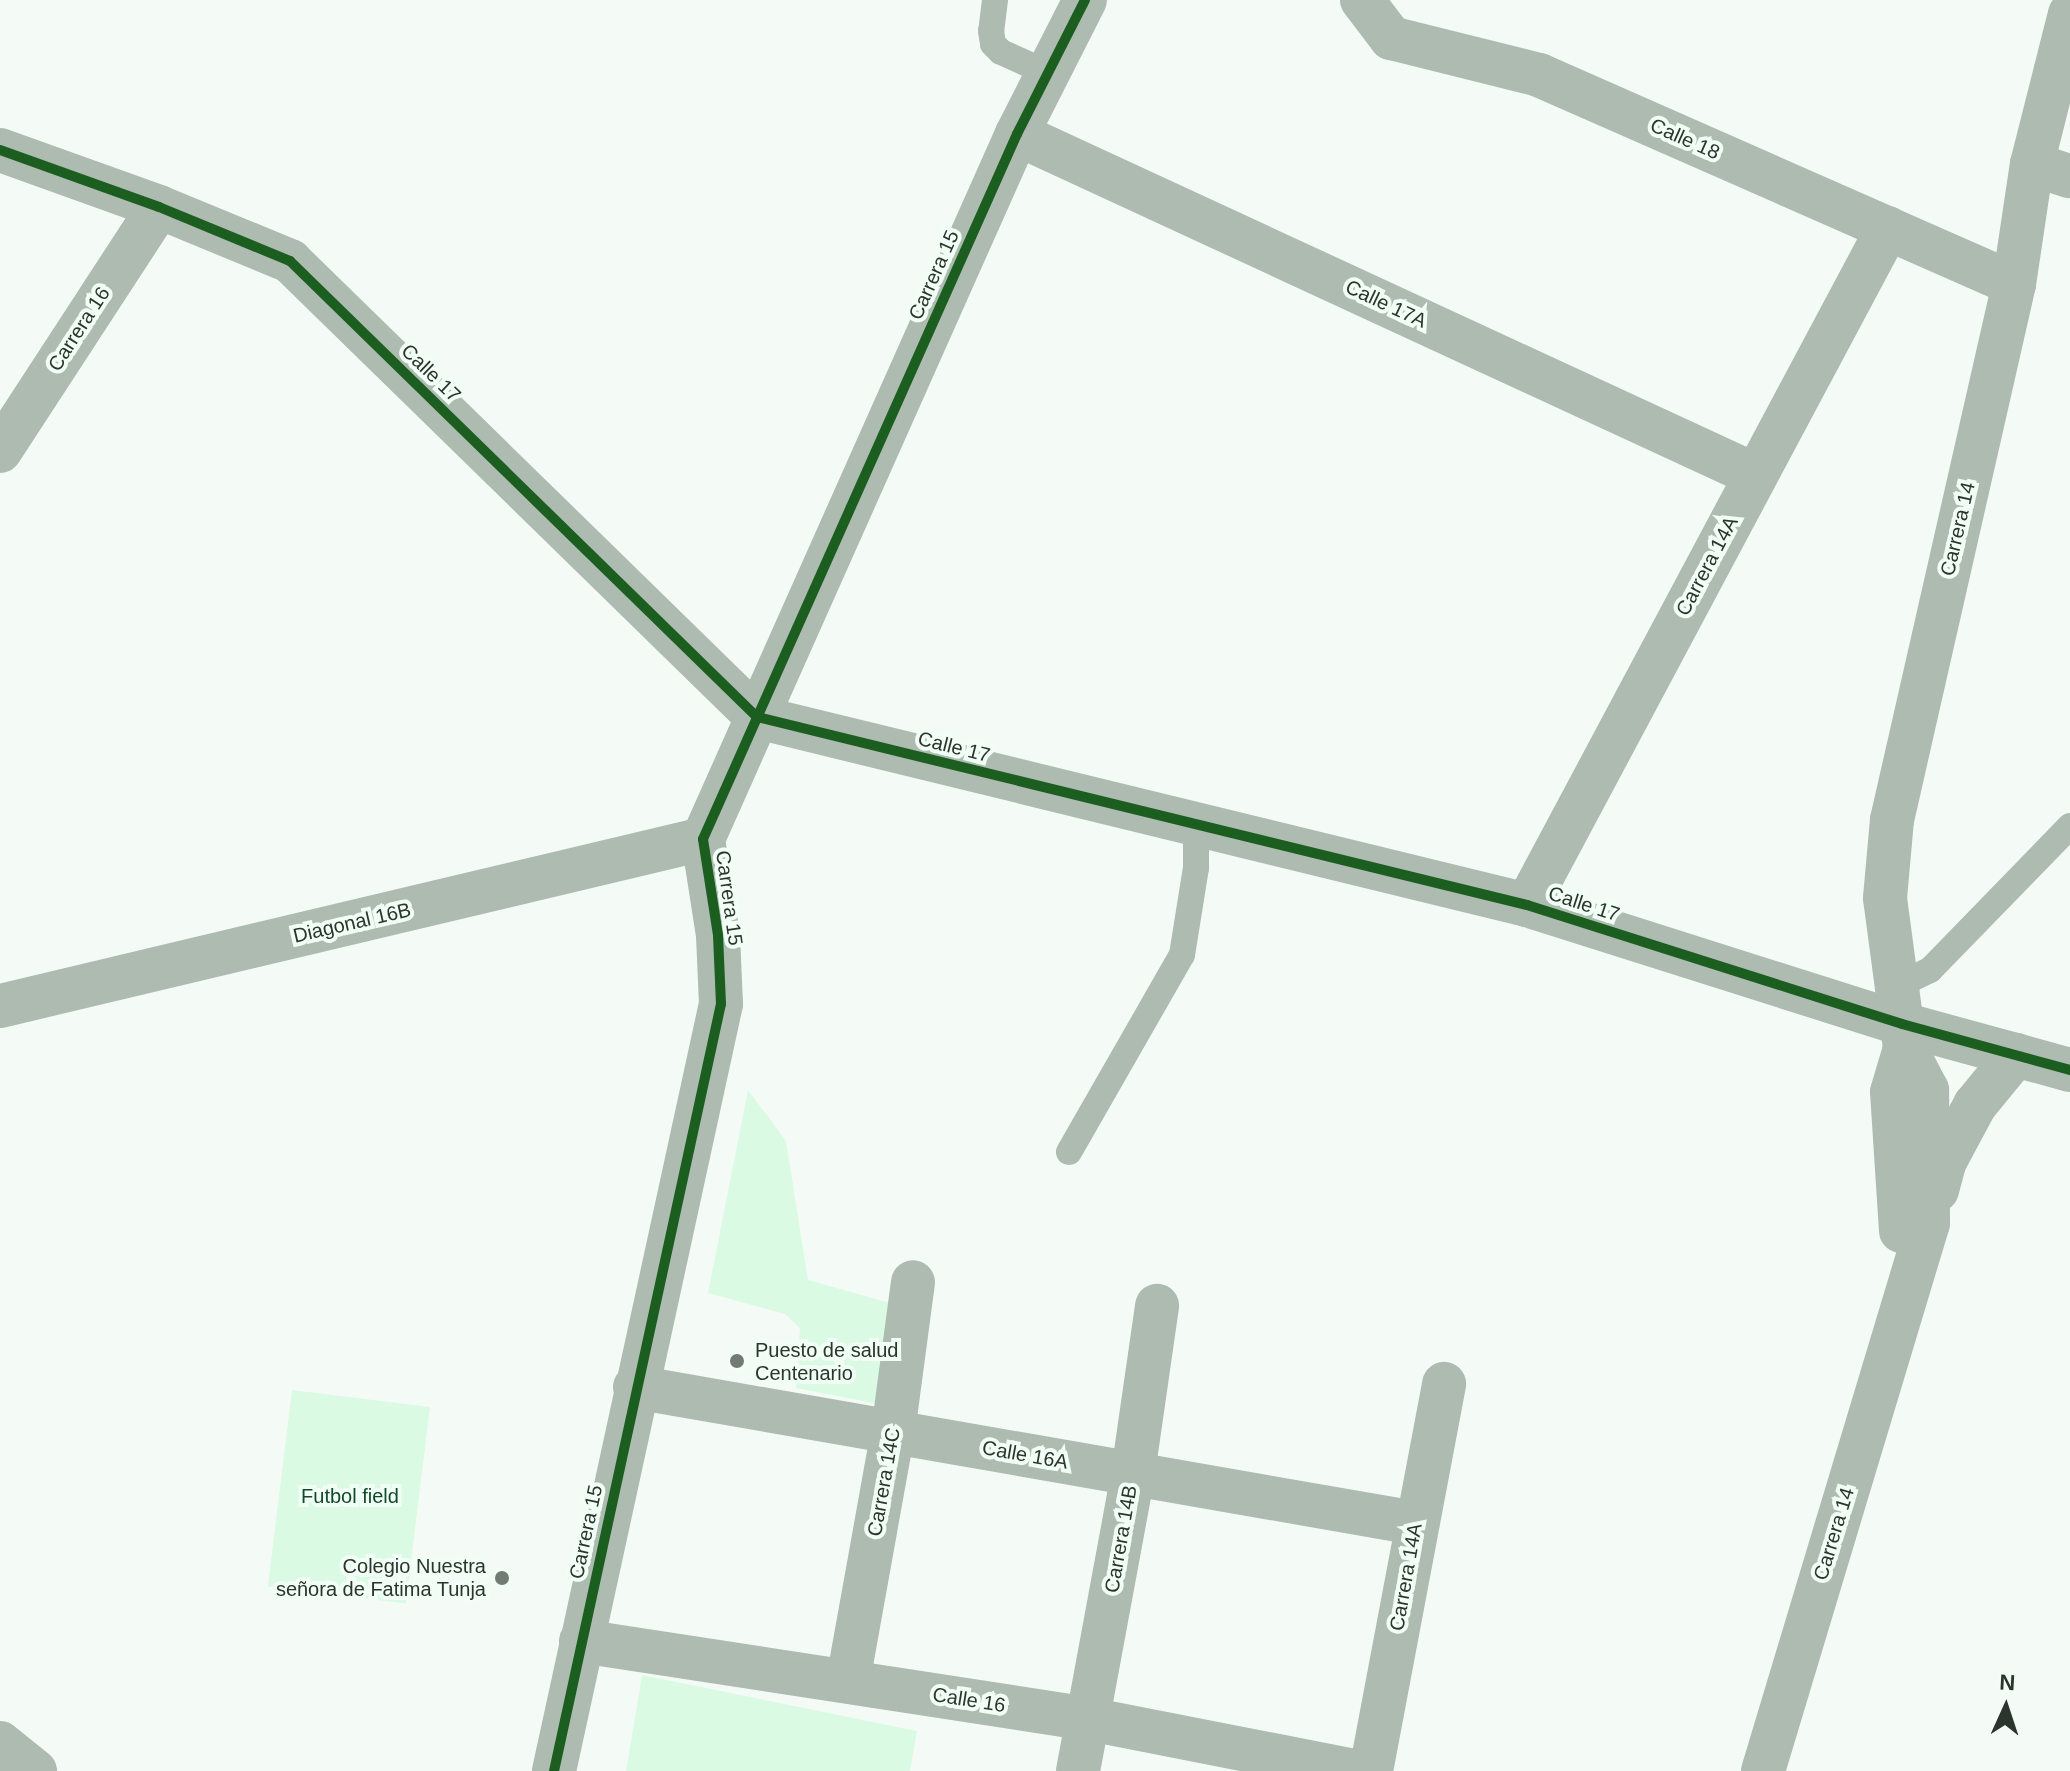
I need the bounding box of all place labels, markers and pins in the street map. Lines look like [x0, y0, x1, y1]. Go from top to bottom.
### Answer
place label: Puesto de salud Centenario [755, 1338, 898, 1385]
marker: Puesto de salud Centenario [726, 1350, 748, 1372]
place label: Colegio Nuestra señora de Fatima Tunja [276, 1554, 486, 1601]
marker: Colegio Nuestra señora de Fatima Tunja [493, 1569, 511, 1587]

